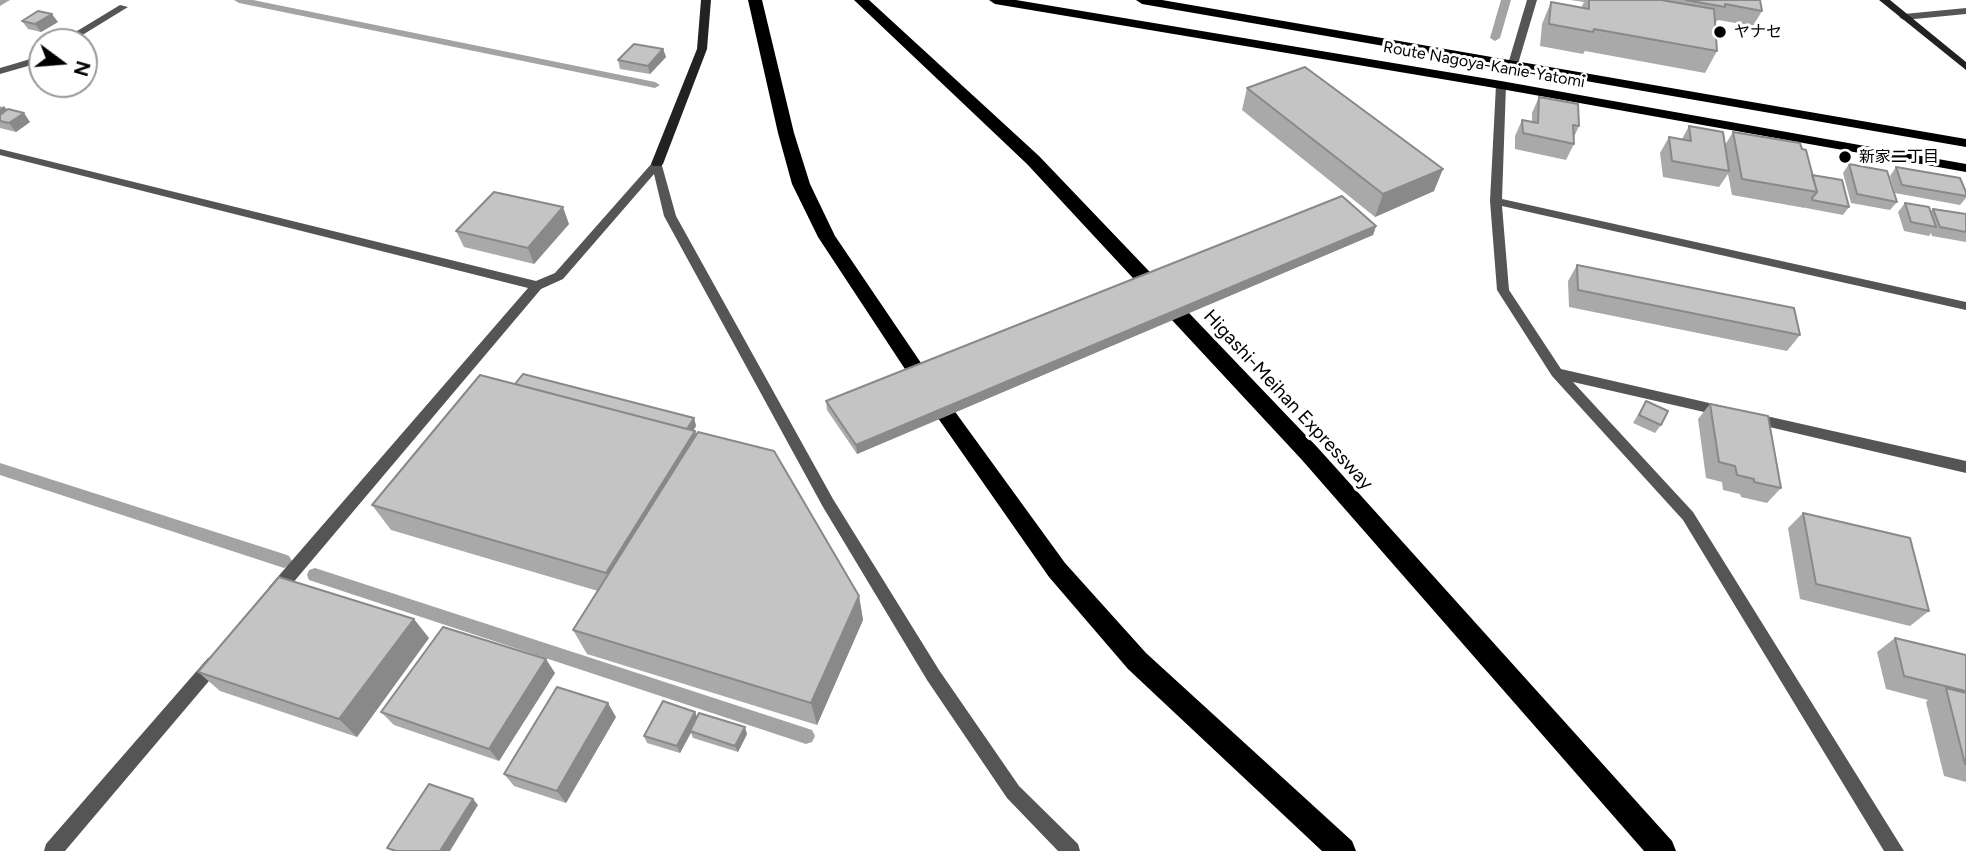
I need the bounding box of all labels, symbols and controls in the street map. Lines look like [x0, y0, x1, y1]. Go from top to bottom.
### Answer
place label: ヤナセ [1734, 22, 1782, 42]
marker: ヤナセ [1712, 24, 1728, 40]
north arrow [28, 28, 98, 98]
street label: Route Nagoya-Kanie-Yatomi [1382, 38, 1586, 92]
text: N [69, 58, 95, 79]
place label: 新家二丁目 [1859, 147, 1939, 167]
marker: 新家二丁目 [1837, 149, 1853, 165]
street label: Higashi-Meihan Expressway [1199, 305, 1377, 495]

